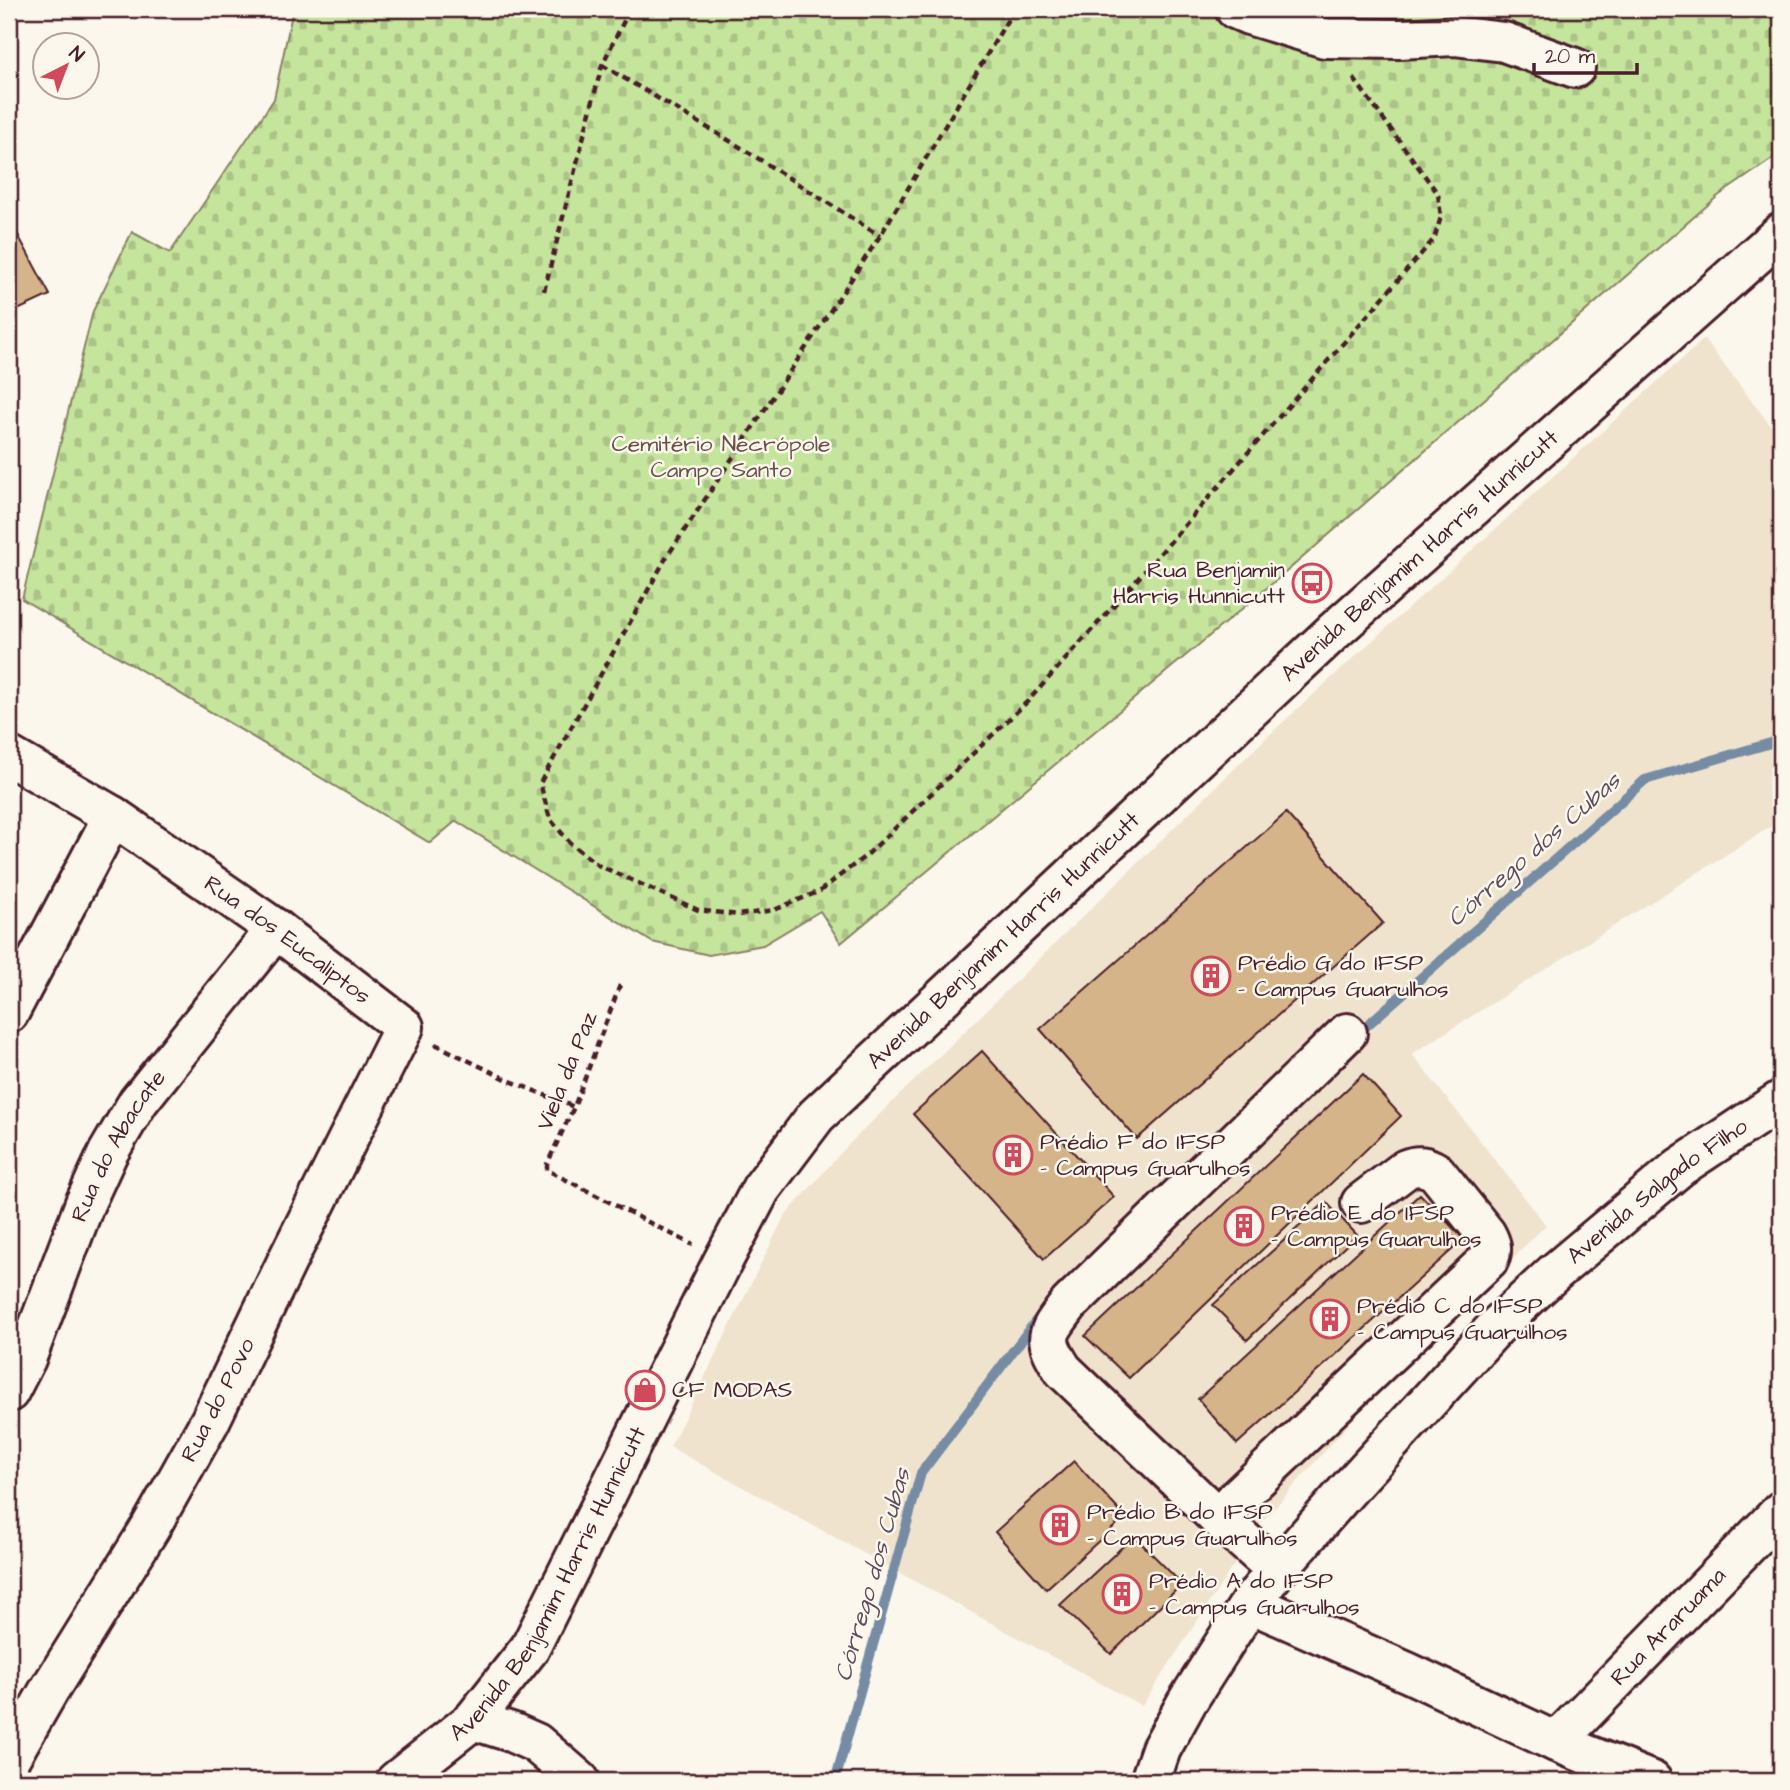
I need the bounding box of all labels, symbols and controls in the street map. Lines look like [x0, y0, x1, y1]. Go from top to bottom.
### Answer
north arrow [32, 32, 102, 102]
scale bar [1534, 32, 1638, 76]
text: N [63, 40, 90, 69]
text: 20 m [1545, 42, 1596, 71]
street label: Avenida Benjamim Harris Hunnicutt [1274, 422, 1566, 689]
park label: Cemitério Necrópole Campo Santo [611, 428, 831, 486]
place label: Rua Benjamin Harris Hunnicutt [1113, 554, 1286, 612]
bus stop icon: Rua Benjamin Harris Hunnicutt [1291, 562, 1333, 604]
water label: Córrego dos Cubas [1440, 764, 1630, 936]
street label: Avenida Benjamim Harris Hunnicutt [860, 804, 1148, 1077]
street label: Rua dos Eucaliptos [198, 868, 377, 1012]
place label: Prédio G do IFSP - Campus Guarulhos [1238, 947, 1449, 1005]
building icon: Prédio G do IFSP - Campus Guarulhos [1190, 955, 1232, 997]
street label: Viela da Paz [529, 1006, 606, 1135]
street label: Rua do Abacate [63, 1063, 174, 1227]
street label: Avenida Salgado Filho [1560, 1110, 1754, 1272]
place label: Prédio F do IFSP - Campus Guarulhos [1040, 1126, 1251, 1184]
building icon: Prédio F do IFSP - Campus Guarulhos [992, 1134, 1034, 1176]
place label: Prédio E do IFSP - Campus Guarulhos [1271, 1197, 1482, 1255]
building icon: Prédio E do IFSP - Campus Guarulhos [1223, 1205, 1265, 1247]
place label: Prédio C do IFSP - Campus Guarulhos [1357, 1290, 1568, 1348]
building icon: Prédio C do IFSP - Campus Guarulhos [1309, 1298, 1351, 1340]
street label: Rua do Povo [173, 1332, 263, 1468]
shop icon: CF MODAS [624, 1369, 666, 1411]
place label: CF MODAS [672, 1374, 792, 1406]
street label: Avenida Benjamim Harris Hunnicutt [443, 1420, 654, 1749]
water label: Córrego dos Cubas [826, 1463, 921, 1686]
place label: Prédio B do IFSP - Campus Guarulhos [1087, 1496, 1298, 1554]
building icon: Prédio B do IFSP - Campus Guarulhos [1039, 1504, 1081, 1546]
street label: Rua Araruama [1603, 1560, 1734, 1693]
place label: Prédio A do IFSP - Campus Guarulhos [1149, 1565, 1360, 1623]
building icon: Prédio A do IFSP - Campus Guarulhos [1101, 1573, 1143, 1615]

